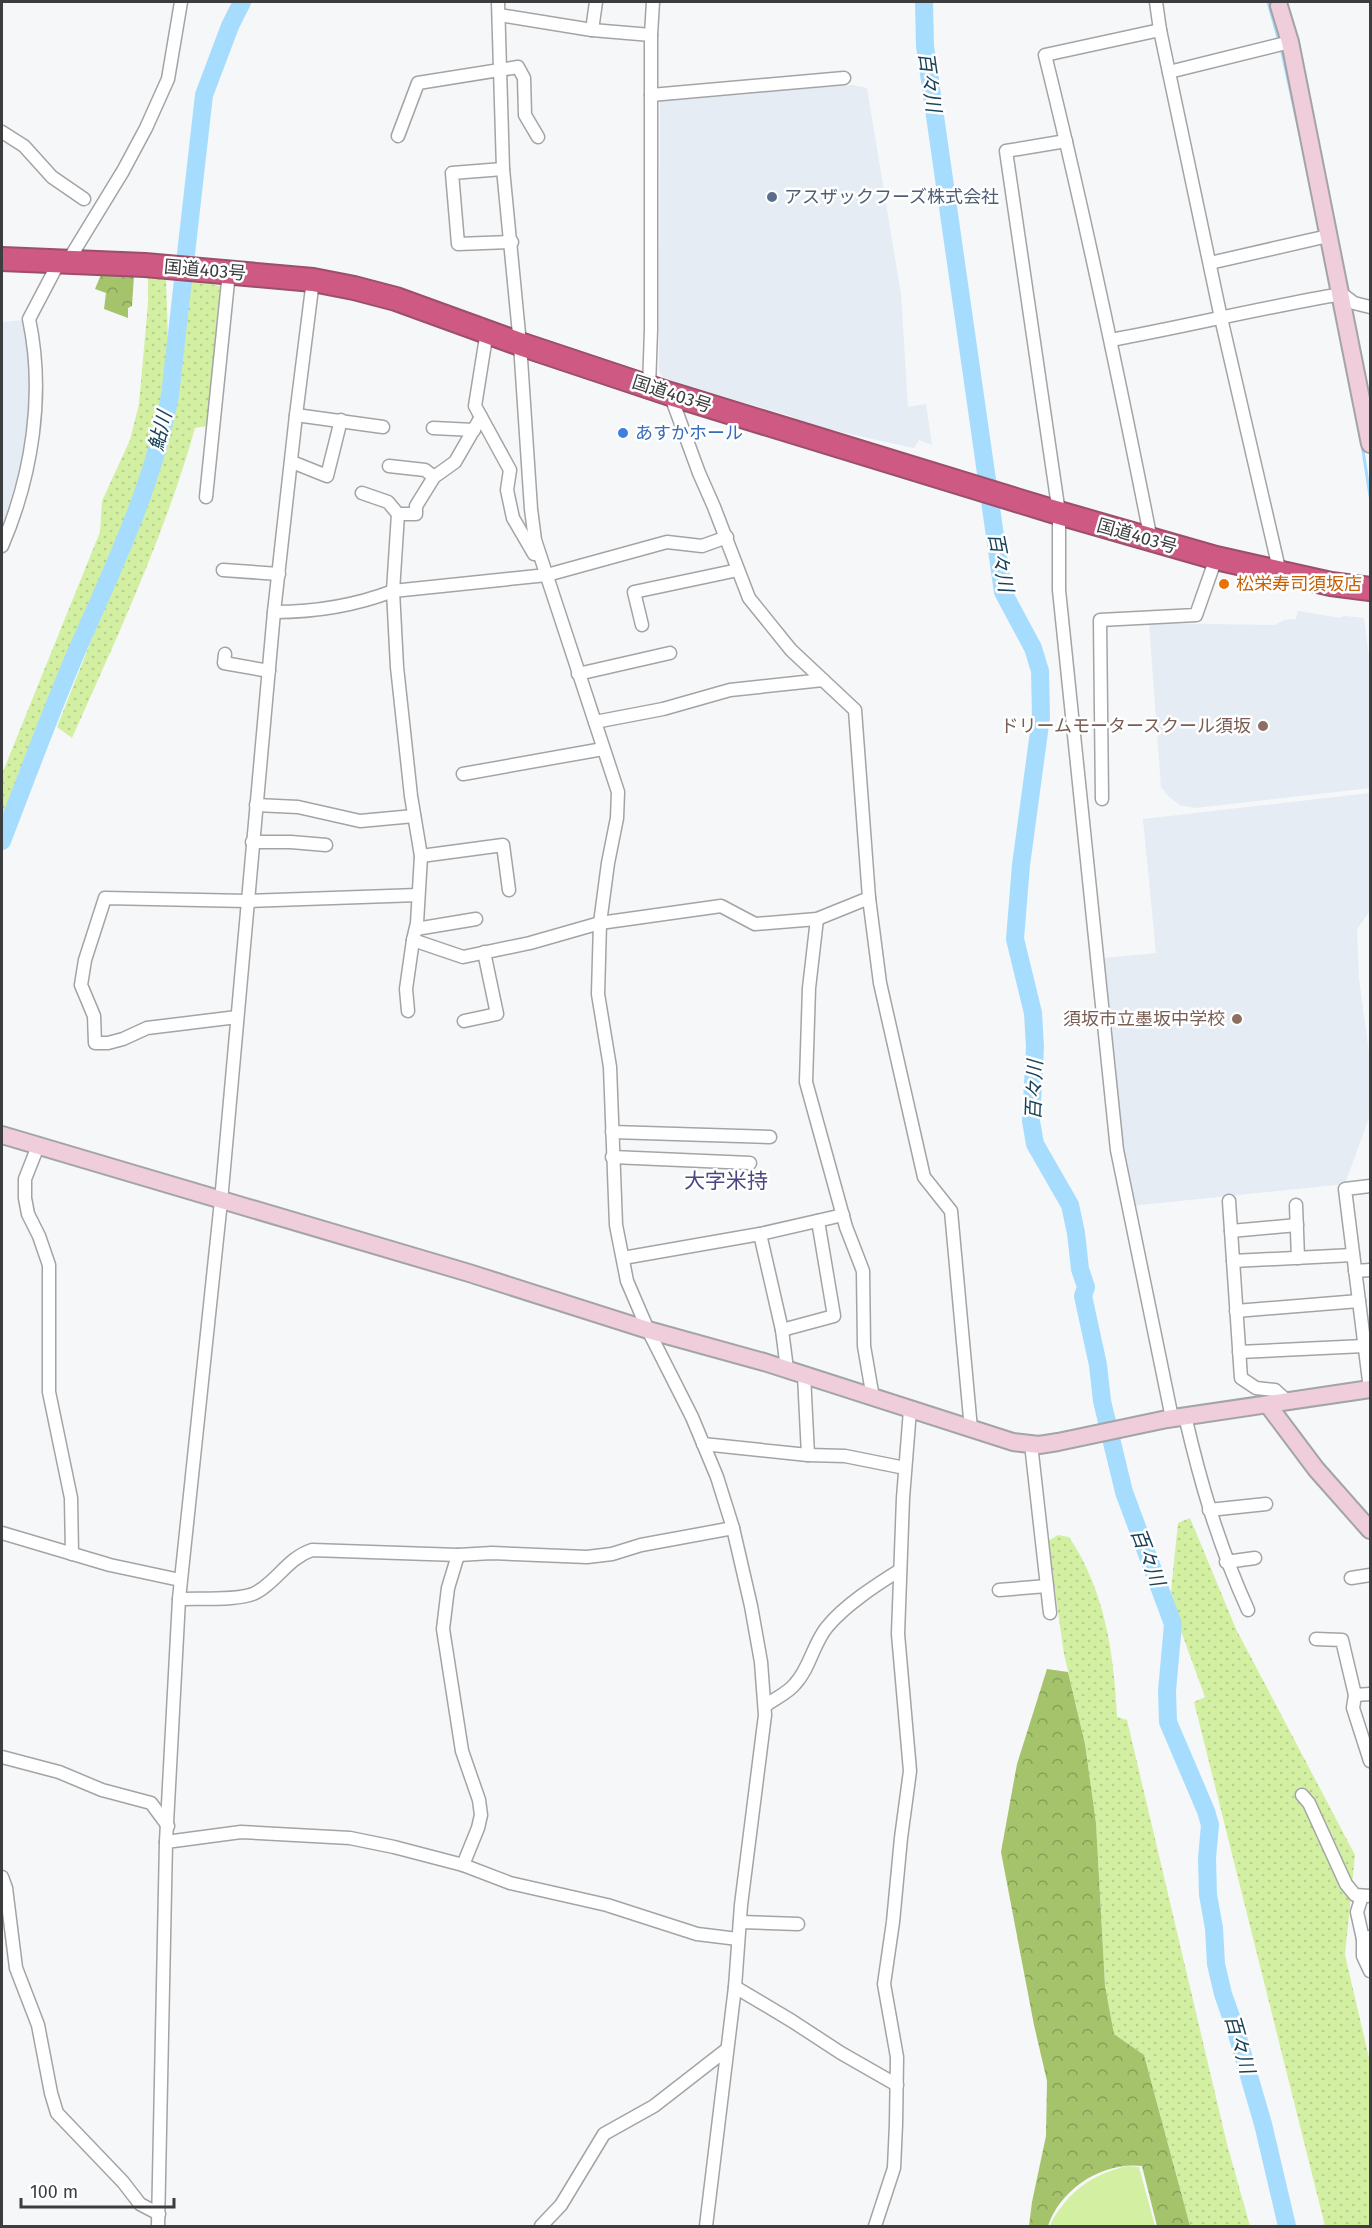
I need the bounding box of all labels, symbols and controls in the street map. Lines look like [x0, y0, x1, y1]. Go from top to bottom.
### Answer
water label: 百々川 [914, 51, 946, 115]
place label: アスザックフーズ株式会社 [784, 186, 999, 208]
marker: アスザックフーズ株式会社 [765, 190, 779, 204]
street label: 国道403号 [163, 255, 247, 285]
street label: 国道403号 [629, 371, 715, 417]
water label: 鮎川 [144, 407, 177, 453]
place label: あすかホール [635, 422, 743, 444]
marker: あすかホール [616, 426, 630, 440]
street label: 国道403号 [1094, 514, 1180, 558]
water label: 百々川 [983, 530, 1019, 596]
place label: 松栄寿司須坂店 [1236, 573, 1362, 595]
marker: 松栄寿司須坂店 [1217, 577, 1231, 591]
place label: ドリームモータースクール須坂 [1000, 715, 1251, 737]
marker: ドリームモータースクール須坂 [1256, 719, 1270, 733]
place label: 須坂市立墨坂中学校 [1063, 1008, 1225, 1030]
marker: 須坂市立墨坂中学校 [1230, 1012, 1244, 1026]
water label: 百々川 [1021, 1058, 1047, 1120]
district label: 大字米持 [684, 1168, 768, 1194]
water label: 百々川 [1126, 1525, 1171, 1591]
water label: 百々川 [1220, 2012, 1260, 2078]
scale bar [21, 2171, 174, 2209]
text: 100 m [30, 2181, 78, 2203]

